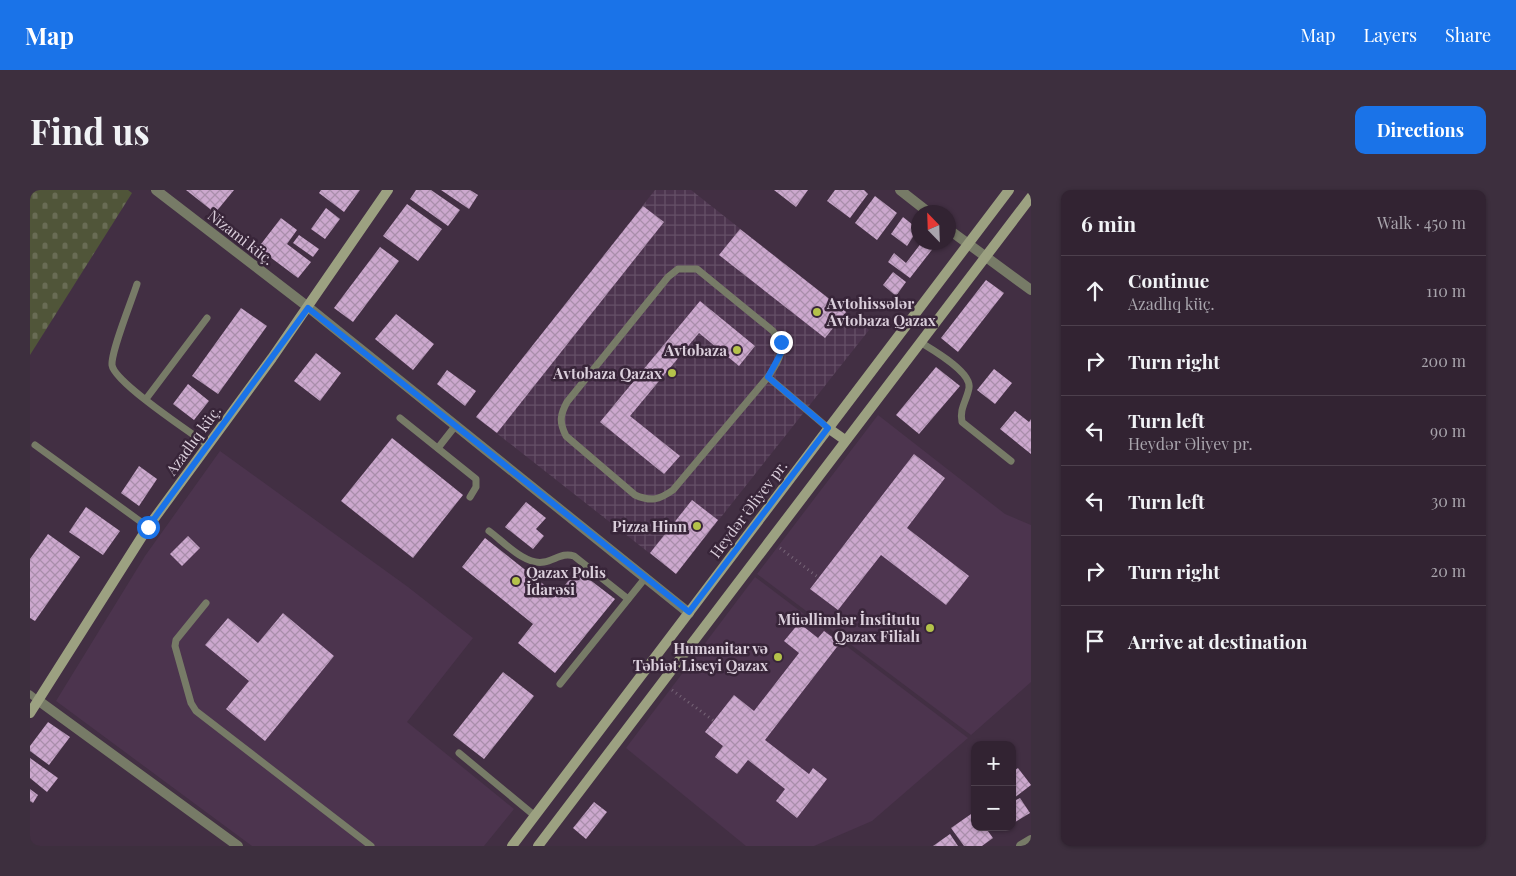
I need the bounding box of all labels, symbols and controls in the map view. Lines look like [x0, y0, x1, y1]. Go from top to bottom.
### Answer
text: Map [25, 19, 74, 51]
text: Map [1300, 23, 1335, 47]
text: Layers [1363, 23, 1417, 47]
text: Share [1445, 23, 1491, 47]
button: Directions [1355, 106, 1486, 154]
text: Find us [30, 107, 150, 154]
street label: Nizami küç. [204, 205, 278, 269]
north arrow [911, 205, 956, 250]
text: 6 min [1081, 209, 1136, 237]
text: Walk · 450 m [1377, 212, 1466, 233]
text: Continue [1128, 267, 1209, 293]
icon: ahead [1081, 277, 1109, 305]
text: 110 m [1426, 280, 1466, 301]
place label: Avtohissələr Avtobaza Qazax [826, 293, 937, 330]
text: Azadlıq küç. [1128, 293, 1215, 314]
marker: Avtohissələr Avtobaza Qazax [811, 306, 823, 318]
route end [770, 331, 793, 354]
place label: Avtobaza [663, 340, 727, 360]
marker: Avtobaza [731, 344, 743, 356]
icon: right [1081, 347, 1109, 375]
text: Turn right [1128, 348, 1220, 374]
text: 200 m [1421, 350, 1466, 371]
place label: Avtobaza Qazax [552, 363, 663, 383]
marker: Avtobaza Qazax [666, 367, 678, 379]
street label: Azadlıq küç. [160, 401, 225, 480]
text: Turn left [1128, 407, 1205, 433]
icon: left [1081, 417, 1109, 445]
text: 90 m [1430, 420, 1466, 441]
text: Heydər Əliyev pr. [1128, 433, 1253, 454]
street label: Heydər Əliyev pr. [705, 456, 791, 562]
icon: left [1081, 487, 1109, 515]
text: Turn left [1128, 488, 1205, 514]
text: 30 m [1431, 490, 1466, 511]
route start [137, 516, 160, 539]
place label: Pizza Hinn [612, 516, 688, 536]
marker: Pizza Hinn [691, 520, 703, 532]
icon: right [1081, 557, 1109, 585]
text: Turn right [1128, 558, 1220, 584]
text: 20 m [1431, 560, 1466, 581]
place label: Qazax Polis İdarəsi [526, 562, 606, 599]
marker: Qazax Polis İdarəsi [510, 575, 522, 587]
place label: Müəllimlər İnstitutu Qazax Filialı [777, 609, 920, 646]
marker: Müəllimlər İnstitutu Qazax Filialı [924, 622, 936, 634]
icon: arrive [1081, 627, 1109, 655]
text: Arrive at destination [1128, 628, 1308, 654]
place label: Humanitar və Təbiət Liseyi Qazax [633, 638, 769, 675]
marker: Humanitar və Təbiət Liseyi Qazax [772, 651, 784, 663]
map controls [971, 741, 1016, 831]
button: + [971, 741, 1016, 786]
button: − [971, 786, 1016, 831]

